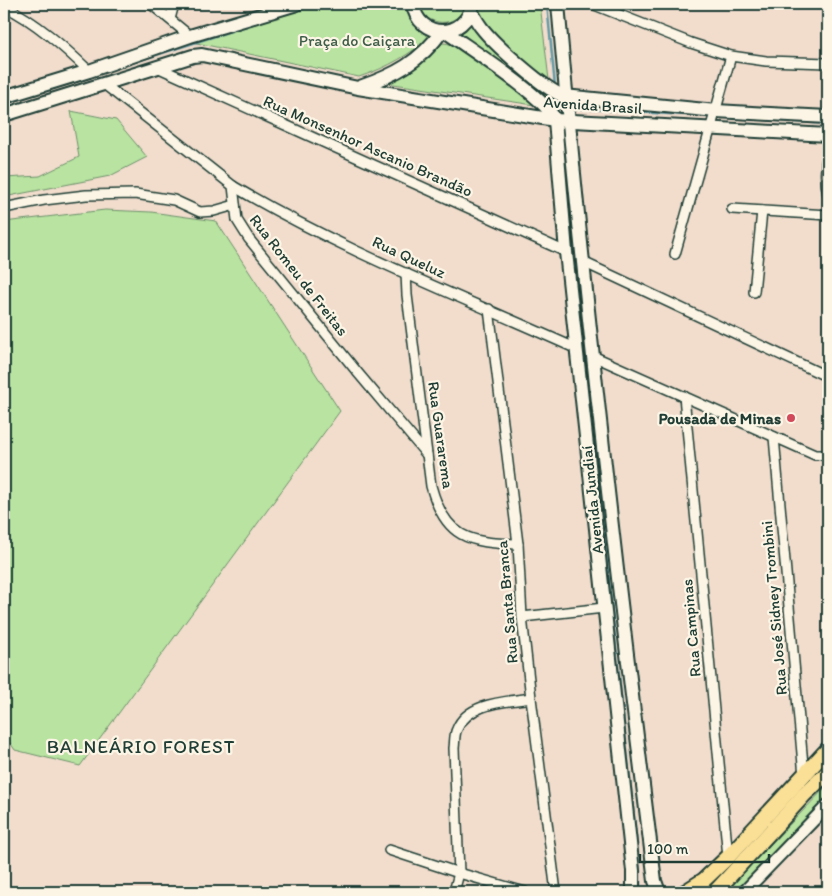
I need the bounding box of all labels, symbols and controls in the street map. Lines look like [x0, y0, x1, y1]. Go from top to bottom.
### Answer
park label: Praça do Caiçara [299, 31, 416, 50]
street label: Rua Monsenhor Ascanio Brandão [260, 91, 476, 201]
street label: Avenida Brasil [543, 92, 644, 118]
street label: Rua Romeu de Freitas [246, 210, 352, 340]
street label: Rua Queluz [369, 232, 449, 283]
street label: Rua Guararema [424, 380, 458, 490]
place label: Pousada de Minas [658, 409, 781, 428]
marker: Pousada de Minas [785, 412, 797, 424]
street label: Avenida Jundiaí [577, 445, 607, 555]
street label: Rua José Sidney Trombini [757, 520, 791, 696]
street label: Rua Santa Branca [492, 539, 522, 664]
street label: Rua Campinas [677, 578, 705, 678]
district label: BALNEÁRIO FOREST [47, 735, 235, 758]
scale bar [640, 831, 768, 863]
text: 100 m [647, 840, 689, 858]

